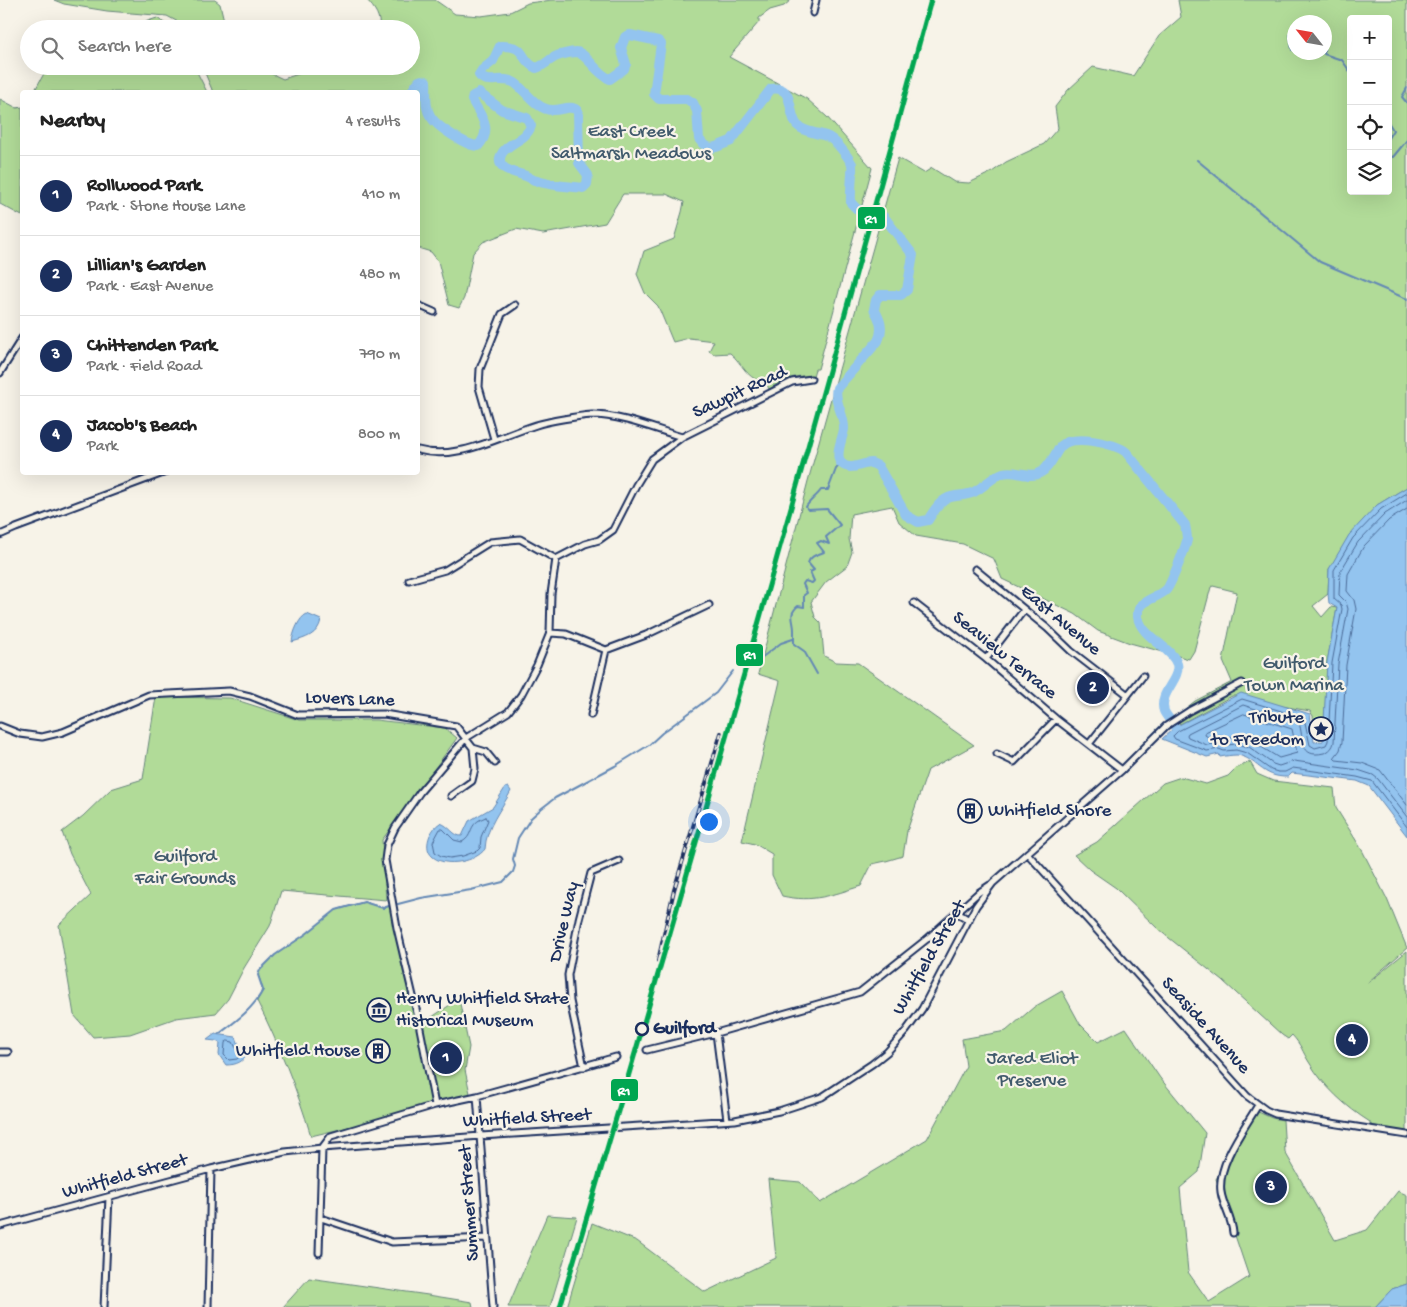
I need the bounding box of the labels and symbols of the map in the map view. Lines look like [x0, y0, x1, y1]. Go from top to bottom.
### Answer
north arrow [1287, 15, 1332, 60]
park label: East Creek Saltmarsh Meadows [551, 121, 712, 166]
line badge: R1 [857, 206, 886, 230]
text: R1 [864, 212, 878, 229]
street label: Sawpit Road [689, 360, 792, 425]
street label: East Avenue [1015, 580, 1105, 662]
street label: Seaview Terrace [947, 607, 1061, 705]
line badge: R1 [735, 643, 764, 667]
text: R1 [743, 648, 757, 665]
park label: Guilford Town Marina [1243, 653, 1345, 698]
pin: 2 [1077, 669, 1109, 707]
street label: Lovers Lane [305, 687, 395, 713]
place label: Tribute to Freedom [1209, 707, 1305, 752]
place icon: Tribute to Freedom [1308, 716, 1334, 742]
building icon: Whitfield Shore [957, 798, 983, 824]
place label: Whitfield Shore [988, 800, 1111, 823]
your location [696, 809, 722, 835]
park label: Guilford Fair Grounds [134, 846, 236, 891]
street label: Drive Way [544, 879, 586, 966]
street label: Whitfield Street [888, 895, 973, 1019]
street label: Seaside Avenue [1155, 973, 1255, 1079]
place label: Henry Whitfield State Historical Museum [396, 988, 569, 1033]
museum icon: Henry Whitfield State Historical Museum [366, 997, 392, 1023]
place label: Guilford [653, 1018, 718, 1041]
pin: 4 [1336, 1021, 1368, 1059]
marker: Guilford [635, 1022, 649, 1036]
building icon: Whitfield House [365, 1038, 391, 1064]
pin: 1 [430, 1039, 462, 1077]
place label: Whitfield House [236, 1040, 360, 1063]
park label: Jared Eliot Preserve [987, 1048, 1080, 1093]
line badge: R1 [610, 1078, 639, 1102]
text: R1 [617, 1084, 631, 1101]
street label: Whitfield Street [462, 1104, 594, 1134]
street label: Summer Street [454, 1142, 486, 1262]
street label: Whitfield Street [60, 1149, 192, 1205]
pin: 3 [1255, 1168, 1287, 1206]

